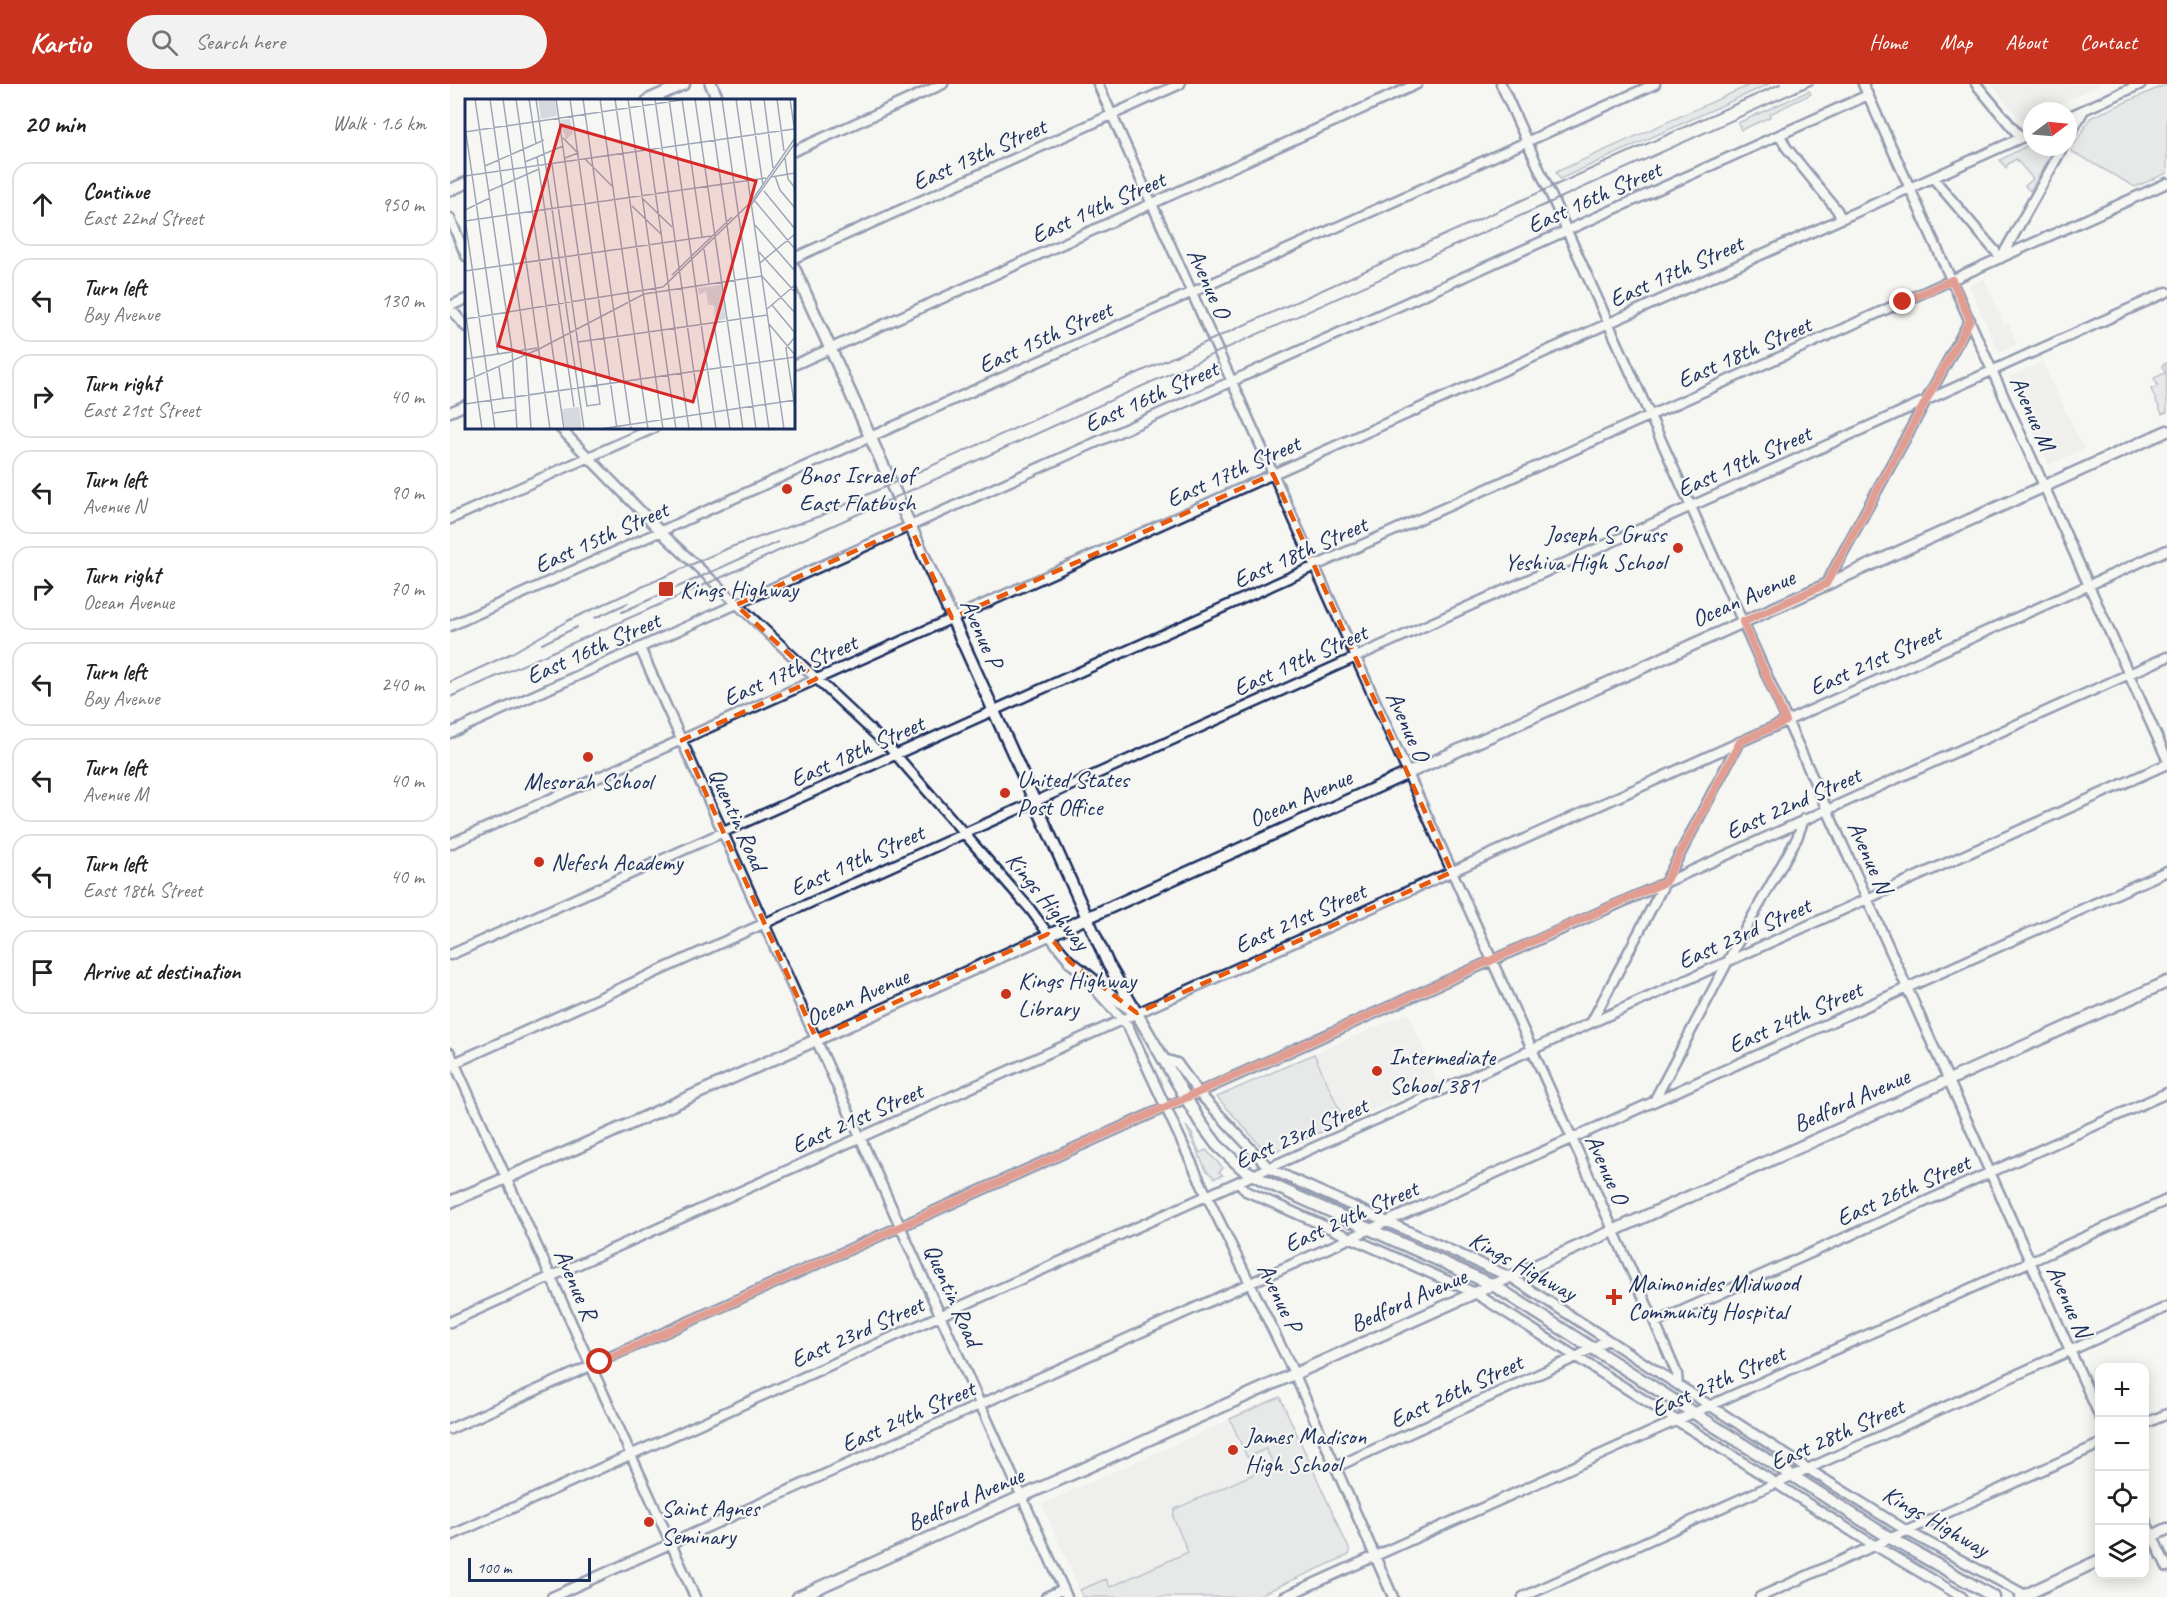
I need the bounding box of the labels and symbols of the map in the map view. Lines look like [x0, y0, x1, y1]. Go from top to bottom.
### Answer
inset map [465, 99, 795, 429]
north arrow [2023, 102, 2077, 156]
street label: East 13th Street [908, 110, 1052, 197]
street label: East 16th Street [1523, 153, 1667, 240]
street label: East 14th Street [1027, 163, 1171, 250]
street label: East 17th Street [1605, 227, 1749, 314]
street label: Avenue O [1180, 244, 1239, 325]
route end [1889, 288, 1915, 314]
street label: East 15th Street [974, 293, 1118, 380]
street label: East 18th Street [1673, 308, 1817, 395]
street label: East 16th Street [1080, 352, 1224, 439]
street label: Avenue M [2003, 371, 2064, 457]
street label: East 19th Street [1673, 417, 1817, 504]
street label: East 17th Street [1162, 427, 1306, 514]
place label: Bnos Israel of East Flatbush [799, 460, 920, 518]
marker: Bnos Israel of East Flatbush [780, 482, 794, 496]
street label: East 15th Street [530, 493, 674, 580]
street label: East 18th Street [1229, 508, 1373, 595]
place label: Joseph S Gruss Yeshiva High School [1504, 519, 1670, 577]
marker: Joseph S Gruss Yeshiva High School [1671, 541, 1685, 555]
street label: Ocean Avenue [1687, 561, 1801, 634]
place label: Kings Highway [680, 574, 800, 604]
marker: Kings Highway [657, 580, 675, 598]
street label: Avenue P [954, 594, 1012, 676]
street label: East 16th Street [522, 604, 666, 691]
street label: East 19th Street [1229, 616, 1373, 703]
street label: East 21st Street [1805, 617, 1947, 702]
street label: East 17th Street [719, 626, 863, 713]
street label: Avenue O [1379, 687, 1438, 768]
street label: East 18th Street [786, 707, 930, 794]
marker: Mesorah School [581, 750, 595, 764]
street label: East 22nd Street [1721, 759, 1867, 846]
street label: Ocean Avenue [1244, 761, 1358, 834]
street label: Quentin Road [702, 763, 775, 878]
place label: United States Post Office [1017, 764, 1131, 822]
place label: Mesorah School [524, 766, 656, 796]
marker: United States Post Office [998, 786, 1012, 800]
street label: East 19th Street [786, 816, 930, 903]
street label: Avenue N [1841, 816, 1900, 901]
street label: Kings Highway [999, 846, 1098, 958]
place label: Nefesh Academy [551, 847, 684, 877]
marker: Nefesh Academy [532, 855, 546, 869]
street label: East 21st Street [1230, 875, 1372, 960]
street label: East 23rd Street [1673, 890, 1817, 976]
street label: Ocean Avenue [801, 960, 915, 1033]
place label: Kings Highway Library [1018, 965, 1138, 1023]
street label: East 24th Street [1724, 973, 1868, 1060]
marker: Kings Highway Library [999, 987, 1013, 1001]
place label: Intermediate School 381 [1389, 1042, 1497, 1100]
street label: Bedford Avenue [1788, 1060, 1916, 1139]
marker: Intermediate School 381 [1370, 1064, 1384, 1078]
street label: East 21st Street [787, 1075, 929, 1160]
street label: East 23rd Street [1230, 1090, 1374, 1176]
street label: Avenue O [1578, 1130, 1637, 1211]
street label: East 26th Street [1832, 1146, 1976, 1233]
street label: East 24th Street [1280, 1172, 1424, 1259]
street label: Kings Highway [1464, 1224, 1583, 1309]
street label: Quentin Road [917, 1239, 990, 1354]
street label: Avenue R [547, 1244, 606, 1327]
street label: Avenue P [1251, 1258, 1311, 1339]
street label: Bedford Avenue [1345, 1260, 1473, 1339]
street label: Avenue N [2040, 1260, 2099, 1345]
place label: Maimonides Midwood Community Hospital [1628, 1268, 1802, 1326]
marker: Maimonides Midwood Community Hospital [1605, 1288, 1623, 1306]
street label: East 23rd Street [786, 1289, 930, 1375]
street label: East 27th Street [1647, 1337, 1791, 1424]
street label: East 26th Street [1385, 1346, 1529, 1435]
route start [586, 1348, 612, 1374]
street label: East 24th Street [837, 1372, 981, 1459]
street label: East 28th Street [1766, 1390, 1910, 1477]
place label: James Madison High School [1244, 1421, 1367, 1479]
marker: James Madison High School [1226, 1443, 1240, 1457]
street label: Bedford Avenue [902, 1459, 1030, 1538]
street label: Kings Highway [1877, 1479, 1996, 1564]
place label: Saint Agnes Seminary [661, 1493, 761, 1551]
marker: Saint Agnes Seminary [642, 1515, 656, 1529]
scale bar [468, 1555, 591, 1582]

